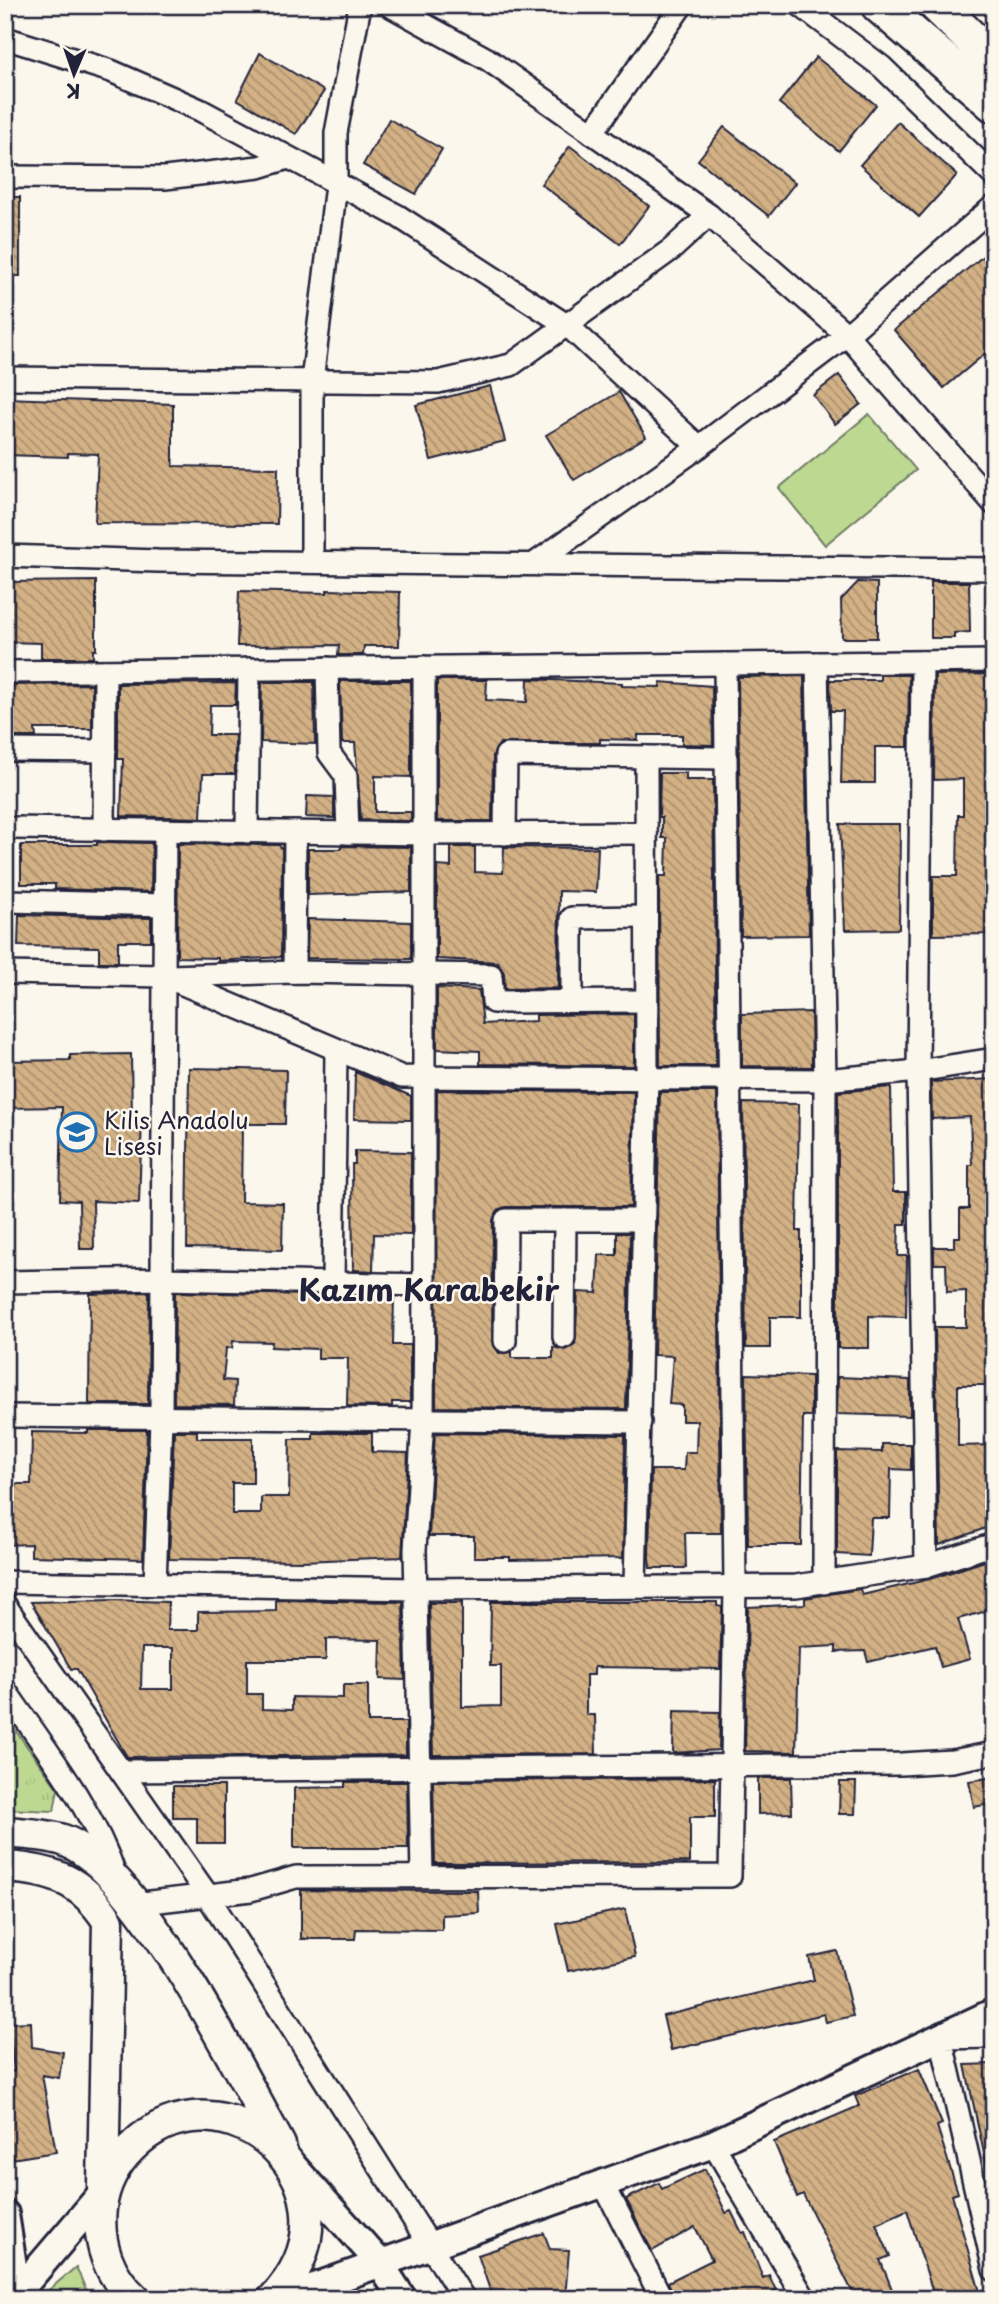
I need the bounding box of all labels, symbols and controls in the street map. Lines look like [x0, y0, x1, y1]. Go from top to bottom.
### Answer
north arrow [38, 38, 108, 108]
text: K [66, 78, 81, 106]
place label: Kilis Anadolu Lisesi [104, 1102, 249, 1163]
school or university icon: Kilis Anadolu Lisesi [56, 1111, 98, 1153]
district label: Kazım Karabekir [299, 1266, 560, 1311]

